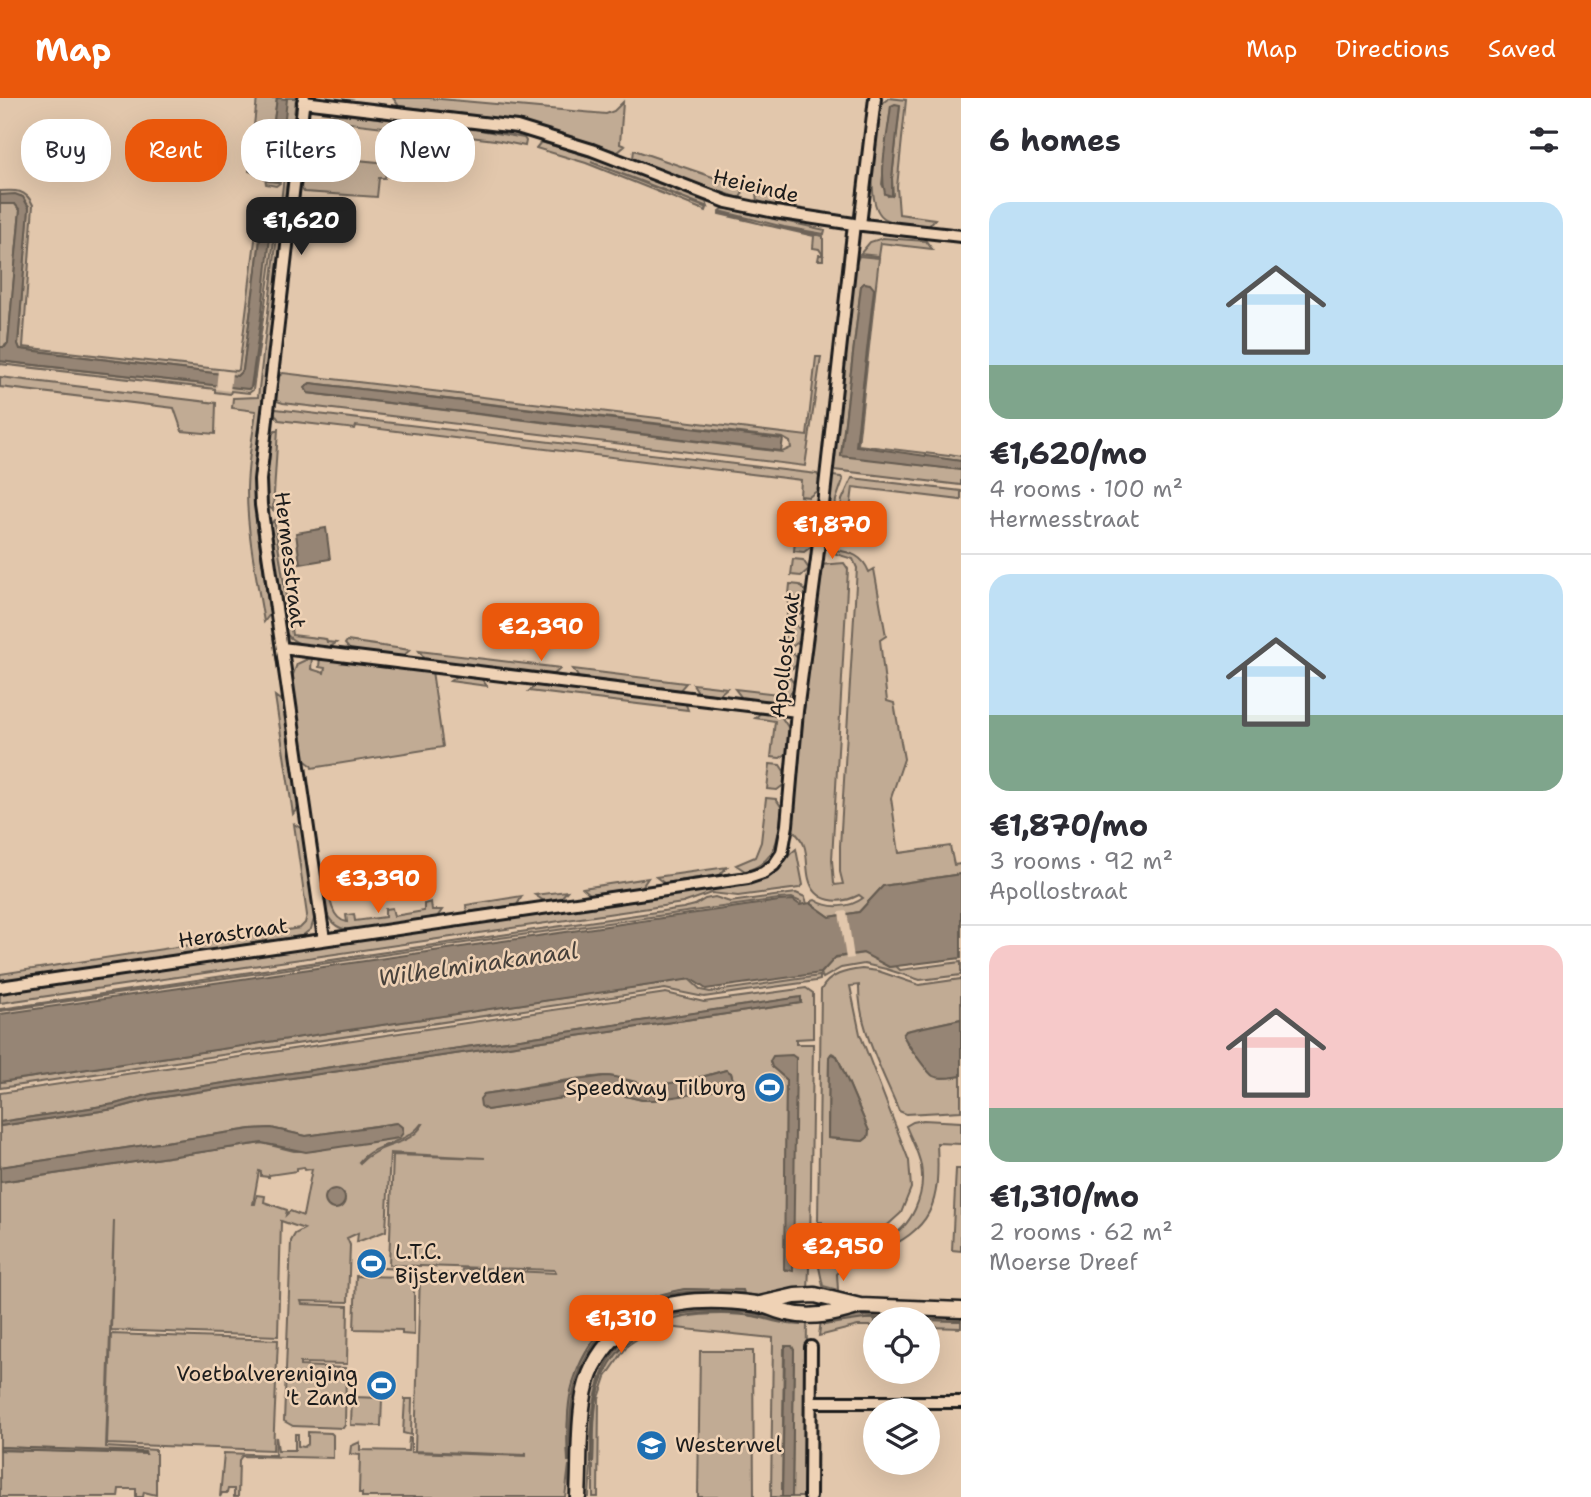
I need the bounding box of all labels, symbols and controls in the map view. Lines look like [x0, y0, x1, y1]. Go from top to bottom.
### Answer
text: Map [35, 27, 111, 72]
text: Map [1246, 33, 1297, 65]
text: Directions [1335, 33, 1450, 65]
text: Saved [1488, 33, 1556, 65]
chip: Buy [21, 119, 111, 182]
chip: Rent [125, 119, 227, 182]
chip: Filters [241, 119, 361, 182]
chip: New [375, 119, 475, 182]
text: 6 homes [989, 120, 1121, 161]
icon: filters [1525, 121, 1563, 159]
street label: Heieinde [710, 163, 802, 209]
pin: €1,620 [244, 198, 358, 257]
text: €1,620 [262, 205, 340, 235]
icon: home [1213, 247, 1339, 373]
text: €1,620/mo [989, 433, 1147, 474]
text: 4 rooms · 100 m² [989, 474, 1183, 504]
street label: Hermesstraat [268, 490, 312, 630]
pin: €1,870 [775, 502, 889, 561]
text: Hermesstraat [989, 504, 1140, 534]
text: €1,870 [793, 509, 871, 539]
street label: Apollostraat [763, 590, 807, 720]
pin: €2,390 [484, 603, 598, 663]
text: €2,390 [498, 611, 584, 641]
icon: home [1213, 619, 1339, 745]
text: €1,870/mo [989, 805, 1148, 846]
text: 3 rooms · 92 m² [989, 846, 1173, 876]
pin: €3,390 [321, 856, 435, 915]
text: €3,390 [336, 863, 420, 893]
text: Apollostraat [989, 876, 1128, 906]
street label: Herastraat [176, 911, 290, 955]
water label: Wilhelminakanaal [376, 935, 580, 993]
icon: home [1213, 990, 1339, 1116]
sports icon: Speedway Tilburg [752, 1071, 786, 1105]
place label: Speedway Tilburg [565, 1074, 746, 1102]
text: €1,310/mo [989, 1176, 1139, 1217]
text: 2 rooms · 62 m² [989, 1217, 1173, 1247]
pin: €2,950 [786, 1224, 900, 1283]
text: €2,950 [802, 1231, 884, 1261]
place label: L.T.C. Bijstervelden [395, 1238, 525, 1290]
sports icon: L.T.C. Bijstervelden [355, 1247, 389, 1281]
text: Moerse Dreef [989, 1247, 1138, 1277]
pin: €1,310 [564, 1296, 678, 1355]
text: €1,310 [585, 1303, 657, 1333]
map controls [863, 1307, 940, 1475]
button: locate [863, 1307, 940, 1384]
place label: Voetbalvereniging 't Zand [176, 1360, 358, 1412]
sports icon: Voetbalvereniging 't Zand [364, 1369, 398, 1403]
button: layers [863, 1398, 940, 1475]
school or university icon: Westerwel [635, 1428, 669, 1462]
place label: Westerwel [675, 1431, 782, 1459]

